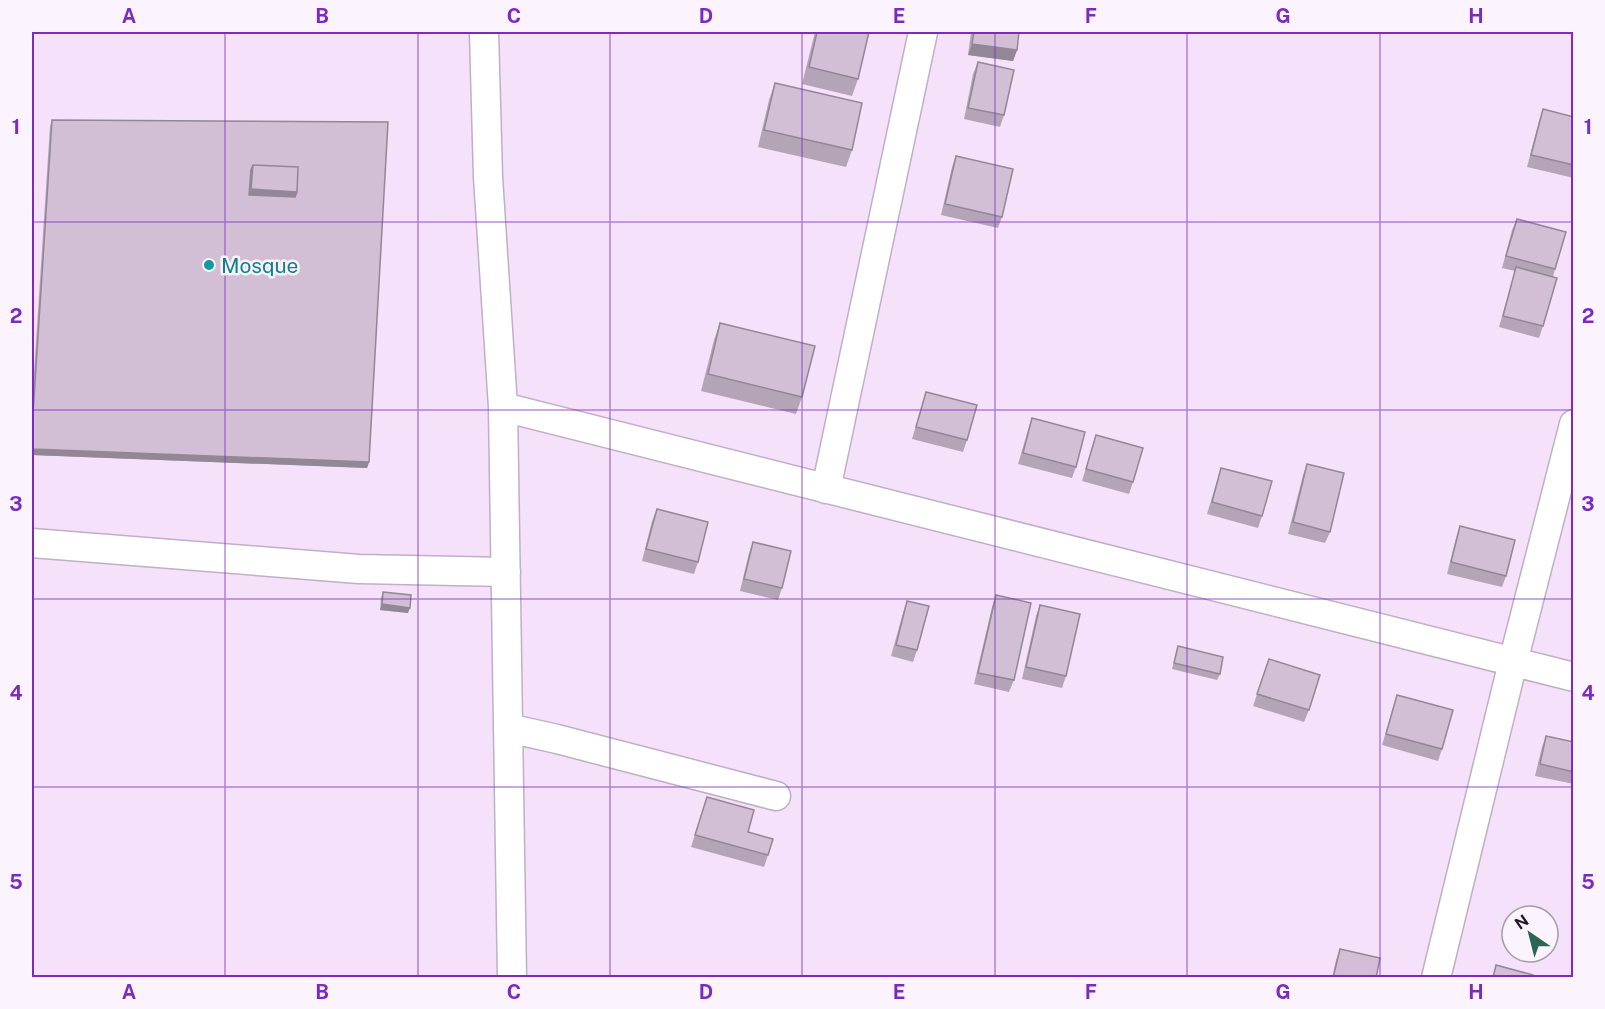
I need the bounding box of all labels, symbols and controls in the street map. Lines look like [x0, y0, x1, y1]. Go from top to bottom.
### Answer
text: A [122, 4, 136, 28]
text: B [315, 4, 329, 28]
text: C [507, 4, 521, 28]
text: D [699, 4, 713, 28]
text: E [893, 4, 905, 28]
text: F [1085, 4, 1097, 28]
text: G [1275, 4, 1291, 28]
text: H [1468, 4, 1484, 28]
text: 1 [12, 115, 20, 139]
text: 1 [1584, 115, 1592, 139]
place label: Mosque [221, 253, 298, 278]
marker: Mosque [202, 258, 216, 272]
text: 2 [10, 304, 22, 328]
text: 2 [1582, 304, 1594, 328]
text: 3 [9, 492, 23, 516]
text: 3 [1581, 492, 1595, 516]
text: 4 [9, 681, 23, 705]
text: 4 [1581, 681, 1595, 705]
text: 5 [9, 870, 23, 894]
text: 5 [1581, 870, 1595, 894]
north arrow [1500, 904, 1560, 964]
text: N [1511, 911, 1532, 933]
text: A [122, 980, 136, 1004]
text: B [315, 980, 329, 1004]
text: C [507, 980, 521, 1004]
text: D [699, 980, 713, 1004]
text: E [893, 980, 905, 1004]
text: F [1085, 980, 1097, 1004]
text: G [1275, 980, 1291, 1004]
text: H [1468, 980, 1484, 1004]

